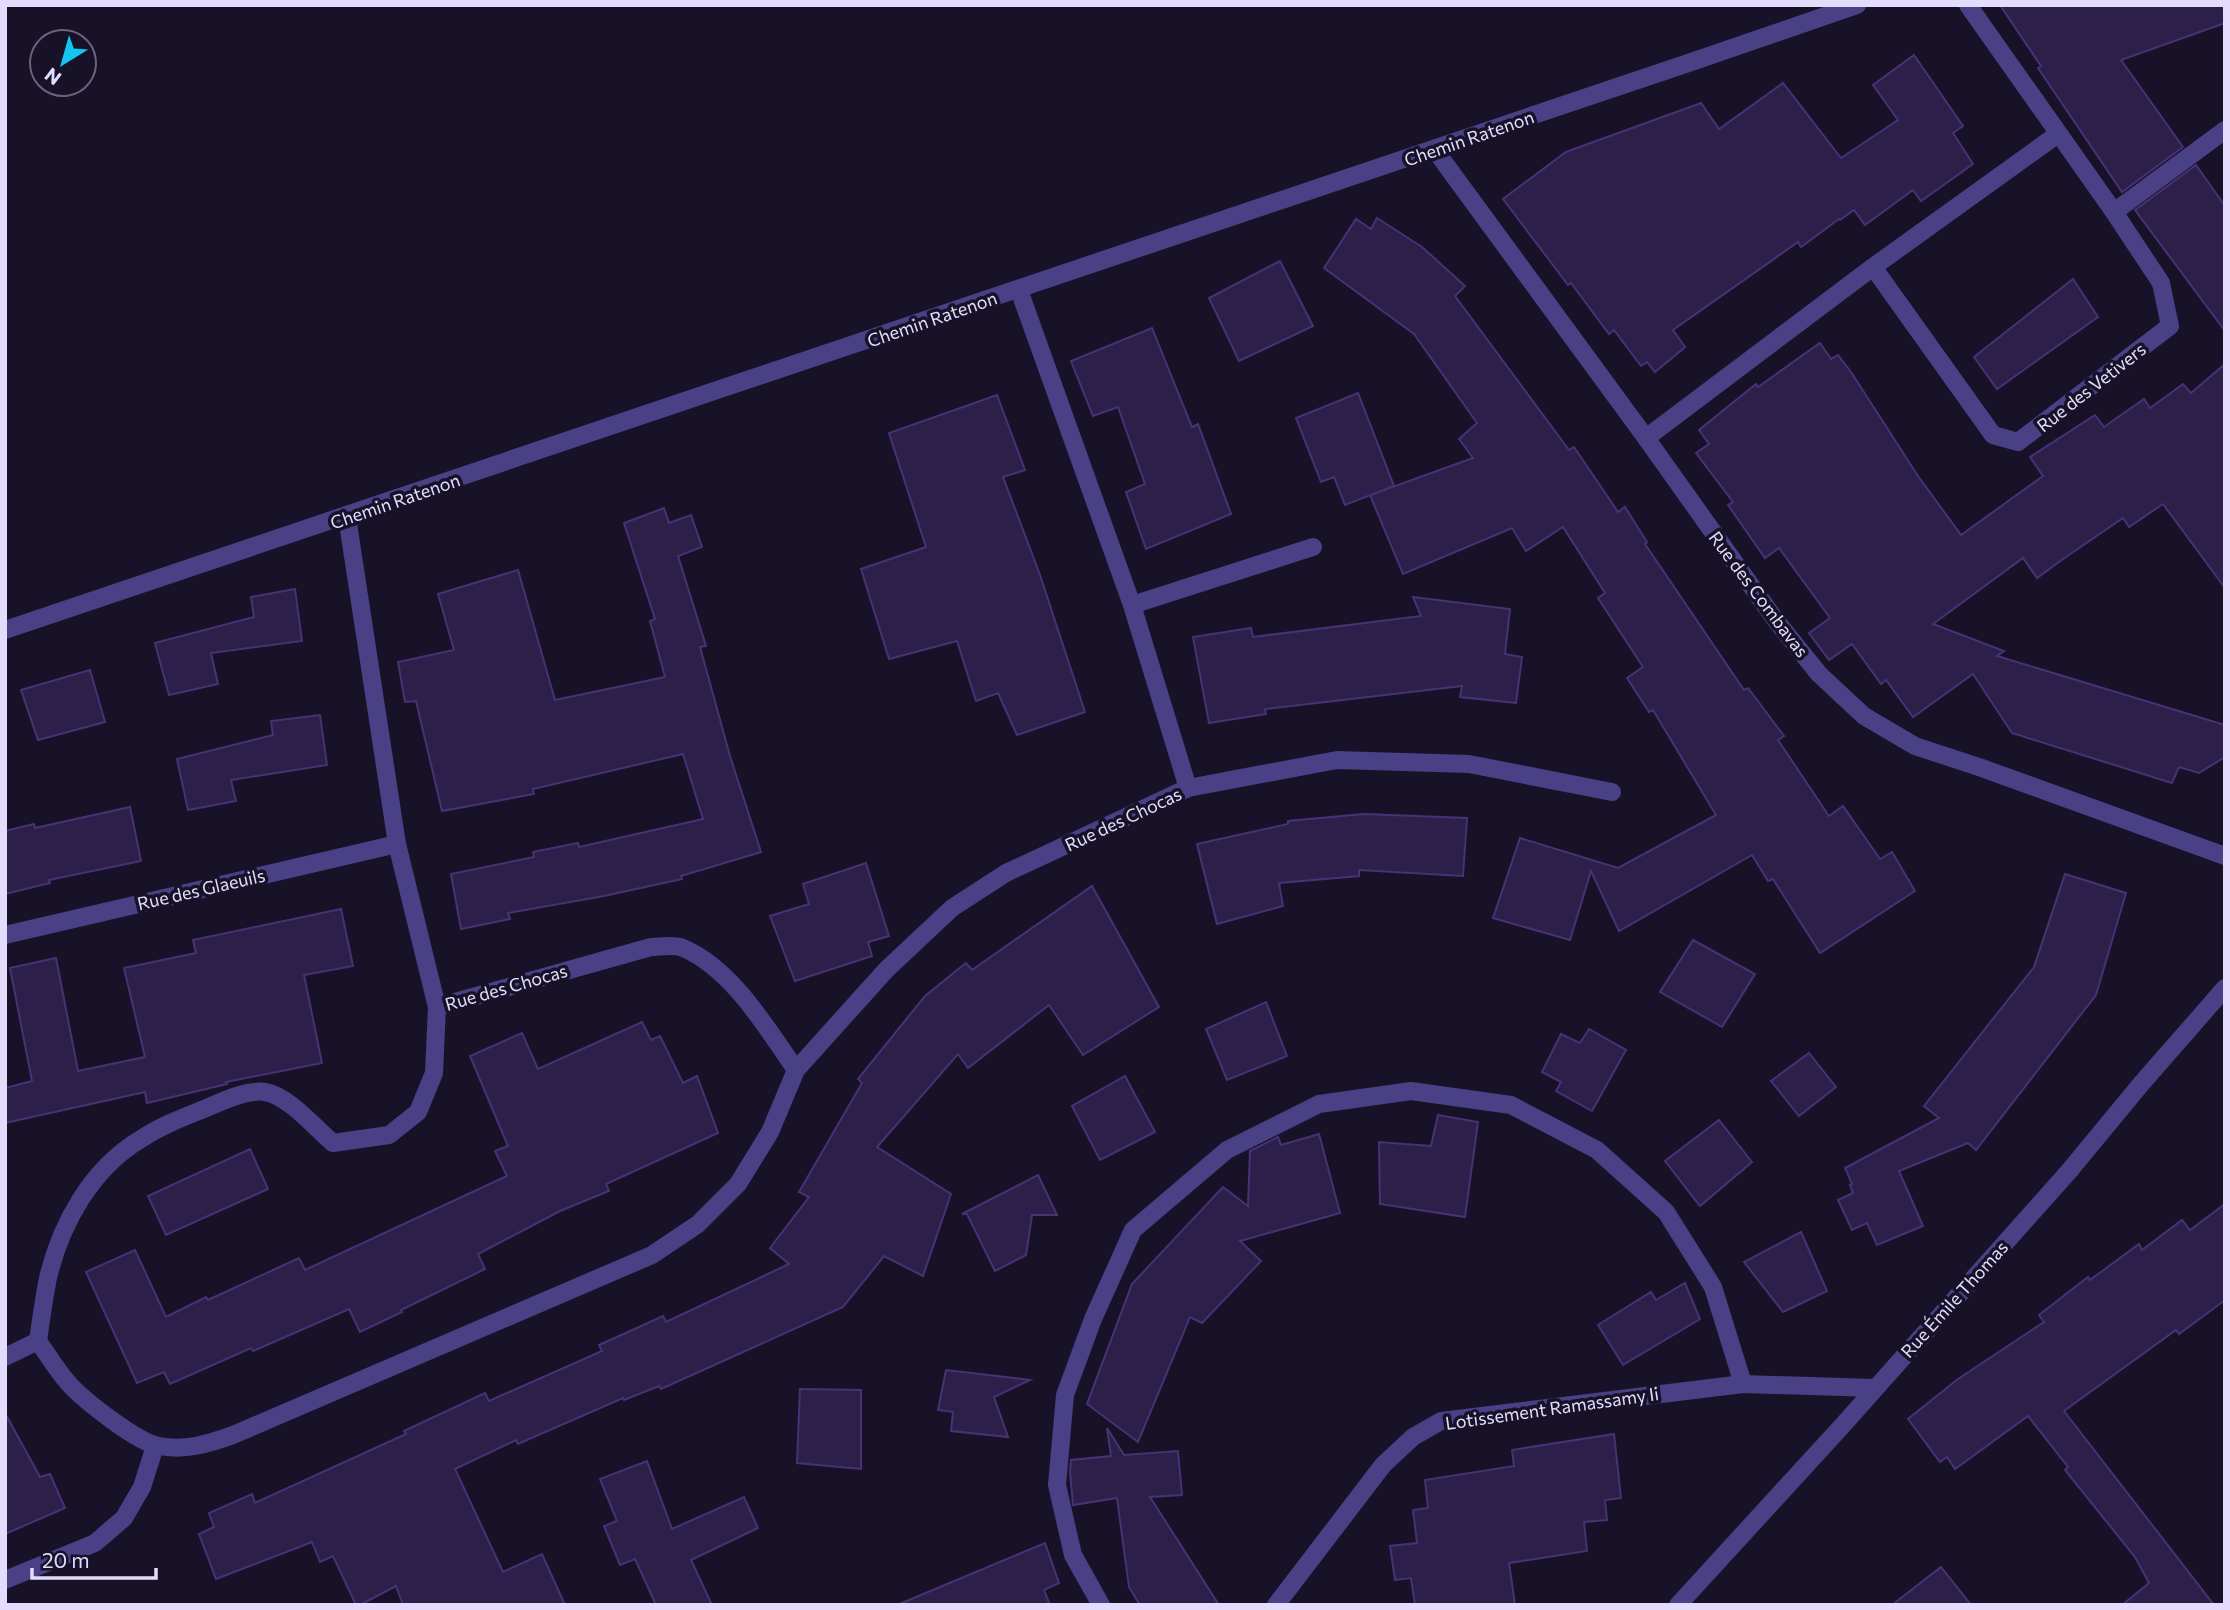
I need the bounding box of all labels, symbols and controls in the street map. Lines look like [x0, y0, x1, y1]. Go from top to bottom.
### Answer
north arrow [28, 28, 98, 98]
text: N [40, 63, 65, 90]
street label: Chemin Ratenon [1401, 105, 1537, 171]
street label: Chemin Ratenon [864, 286, 1000, 352]
street label: Rue des Vetivers [2032, 338, 2150, 436]
street label: Chemin Ratenon [327, 468, 463, 534]
street label: Rue des Combavas [1705, 527, 1813, 661]
street label: Rue des Chocas [1061, 782, 1185, 856]
street label: Rue des Glaeuils [135, 864, 267, 914]
street label: Rue des Chocas [442, 959, 570, 1015]
street label: Rue Émile Thomas [1896, 1236, 2012, 1362]
street label: Lotissement Ramassamy Ii [1444, 1382, 1660, 1434]
scale bar [32, 1536, 156, 1580]
text: 20 m [42, 1547, 90, 1572]

